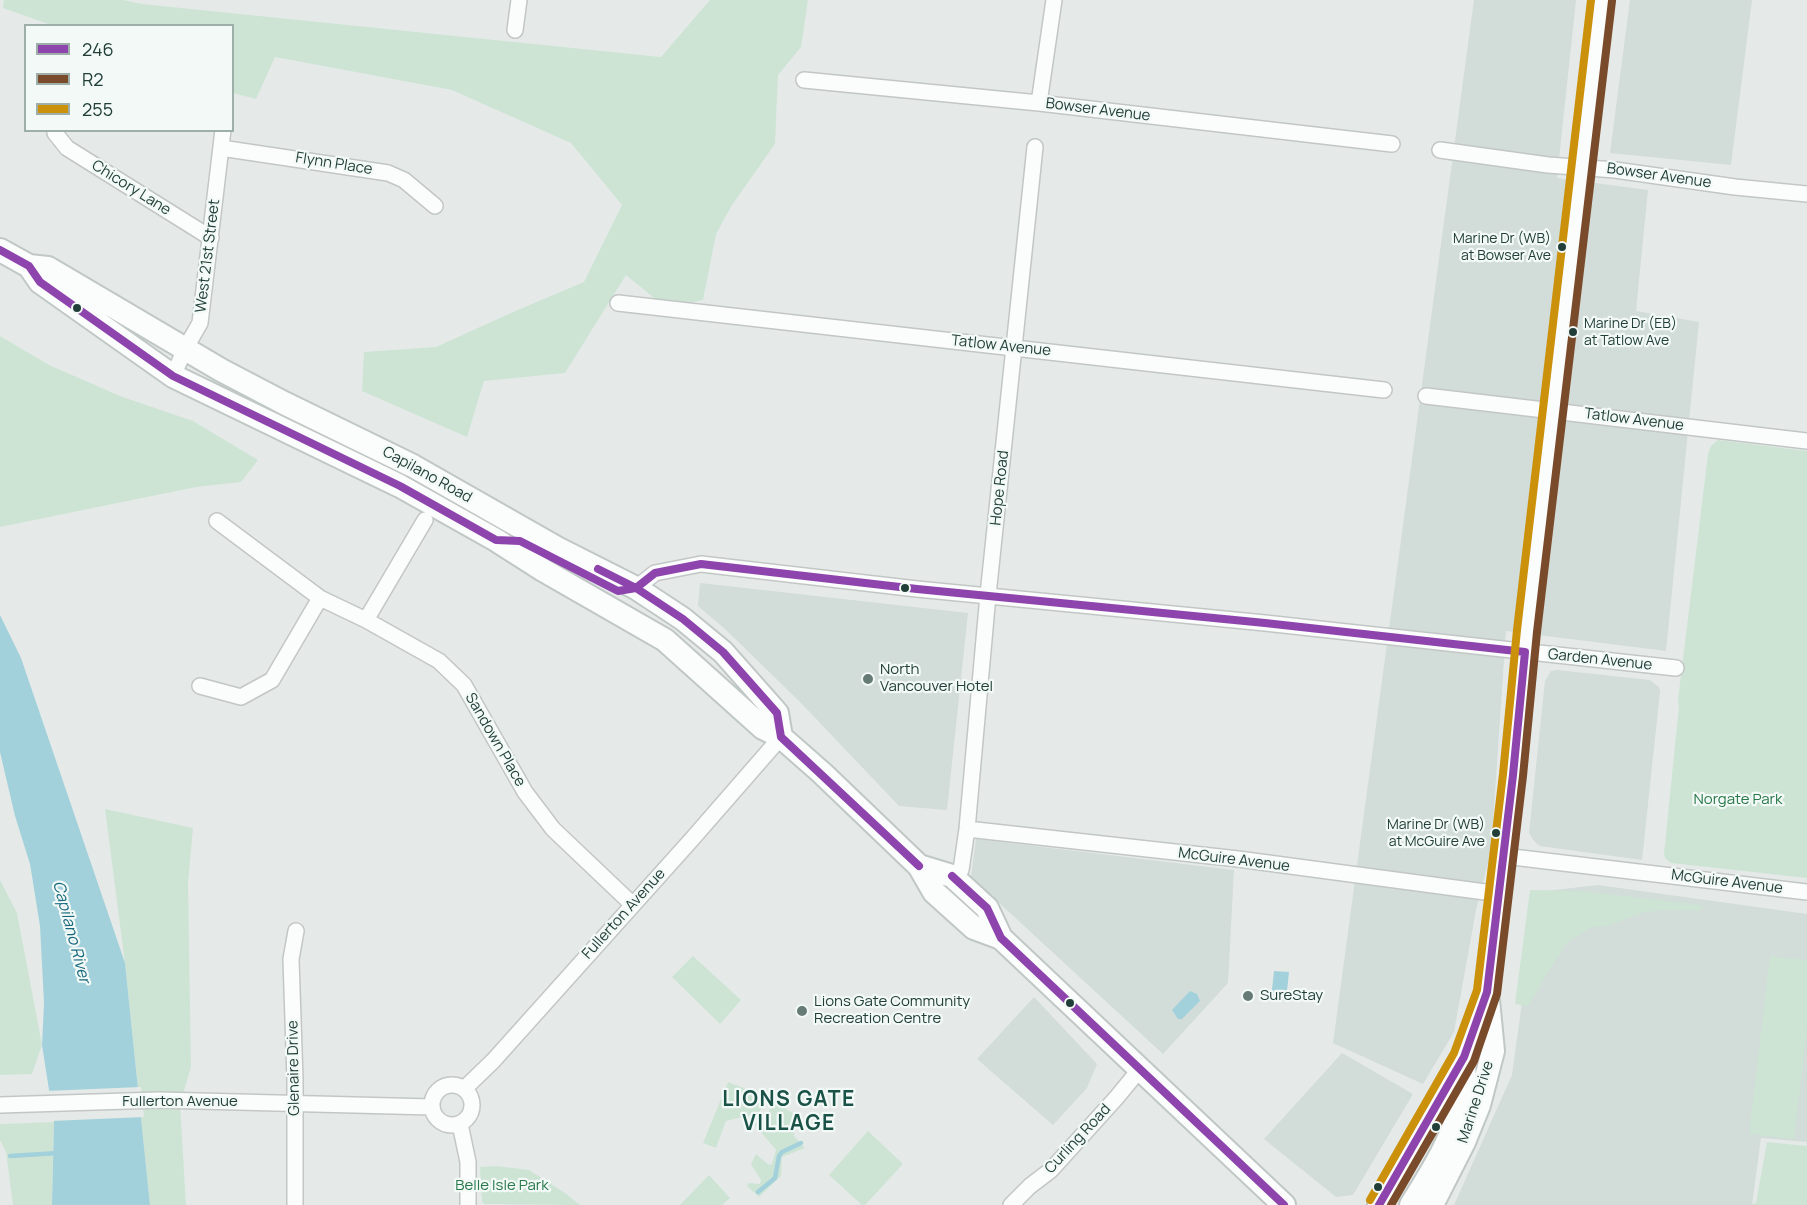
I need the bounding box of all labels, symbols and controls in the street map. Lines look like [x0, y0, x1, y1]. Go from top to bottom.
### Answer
legend [24, 24, 234, 132]
text: 246 [82, 37, 114, 61]
text: R2 [82, 67, 104, 91]
street label: Bowser Avenue [1045, 95, 1151, 125]
text: 255 [82, 97, 113, 121]
street label: Flynn Place [294, 149, 374, 179]
street label: Chicory Lane [88, 157, 174, 219]
street label: Bowser Avenue [1606, 160, 1712, 192]
street label: West 21st Street [192, 198, 224, 314]
place label: Marine Dr (WB) at Bowser Ave [1453, 231, 1551, 264]
marker: Marine Dr (WB) at Bowser Ave [1556, 241, 1568, 253]
unlabelled marker [71, 302, 83, 314]
place label: Marine Dr (EB) at Tatlow Ave [1584, 316, 1677, 348]
marker: Marine Dr (EB) at Tatlow Ave [1567, 326, 1579, 338]
street label: Tatlow Avenue [950, 332, 1052, 360]
street label: Tatlow Avenue [1583, 405, 1685, 435]
street label: Capilano Road [379, 443, 475, 507]
street label: Hope Road [987, 450, 1013, 526]
unlabelled marker [899, 582, 911, 594]
street label: Garden Avenue [1547, 646, 1653, 674]
place label: North Vancouver Hotel [880, 661, 993, 696]
marker: North Vancouver Hotel [861, 672, 875, 686]
street label: Sandown Place [461, 690, 529, 790]
park label: Norgate Park [1694, 791, 1782, 809]
place label: Marine Dr (WB) at McGuire Ave [1387, 817, 1485, 850]
marker: Marine Dr (WB) at McGuire Ave [1490, 827, 1502, 839]
street label: McGuire Avenue [1177, 844, 1291, 876]
street label: Fullerton Avenue [579, 865, 669, 963]
street label: McGuire Avenue [1670, 866, 1784, 898]
water label: Capilano River [48, 879, 94, 985]
place label: SureStay [1260, 987, 1323, 1005]
marker: SureStay [1241, 989, 1255, 1003]
place label: Lions Gate Community Recreation Centre [814, 993, 970, 1028]
unlabelled marker [1064, 997, 1076, 1009]
marker: Lions Gate Community Recreation Centre [795, 1004, 809, 1018]
street label: Glenaire Drive [284, 1020, 304, 1116]
street label: Marine Drive [1454, 1059, 1498, 1145]
district label: LIONS GATE VILLAGE [722, 1087, 856, 1137]
street label: Fullerton Avenue [122, 1093, 238, 1111]
street label: Curling Road [1041, 1101, 1115, 1177]
unlabelled marker [1430, 1121, 1442, 1133]
park label: Belle Isle Park [455, 1177, 549, 1195]
unlabelled marker [1372, 1181, 1384, 1193]

